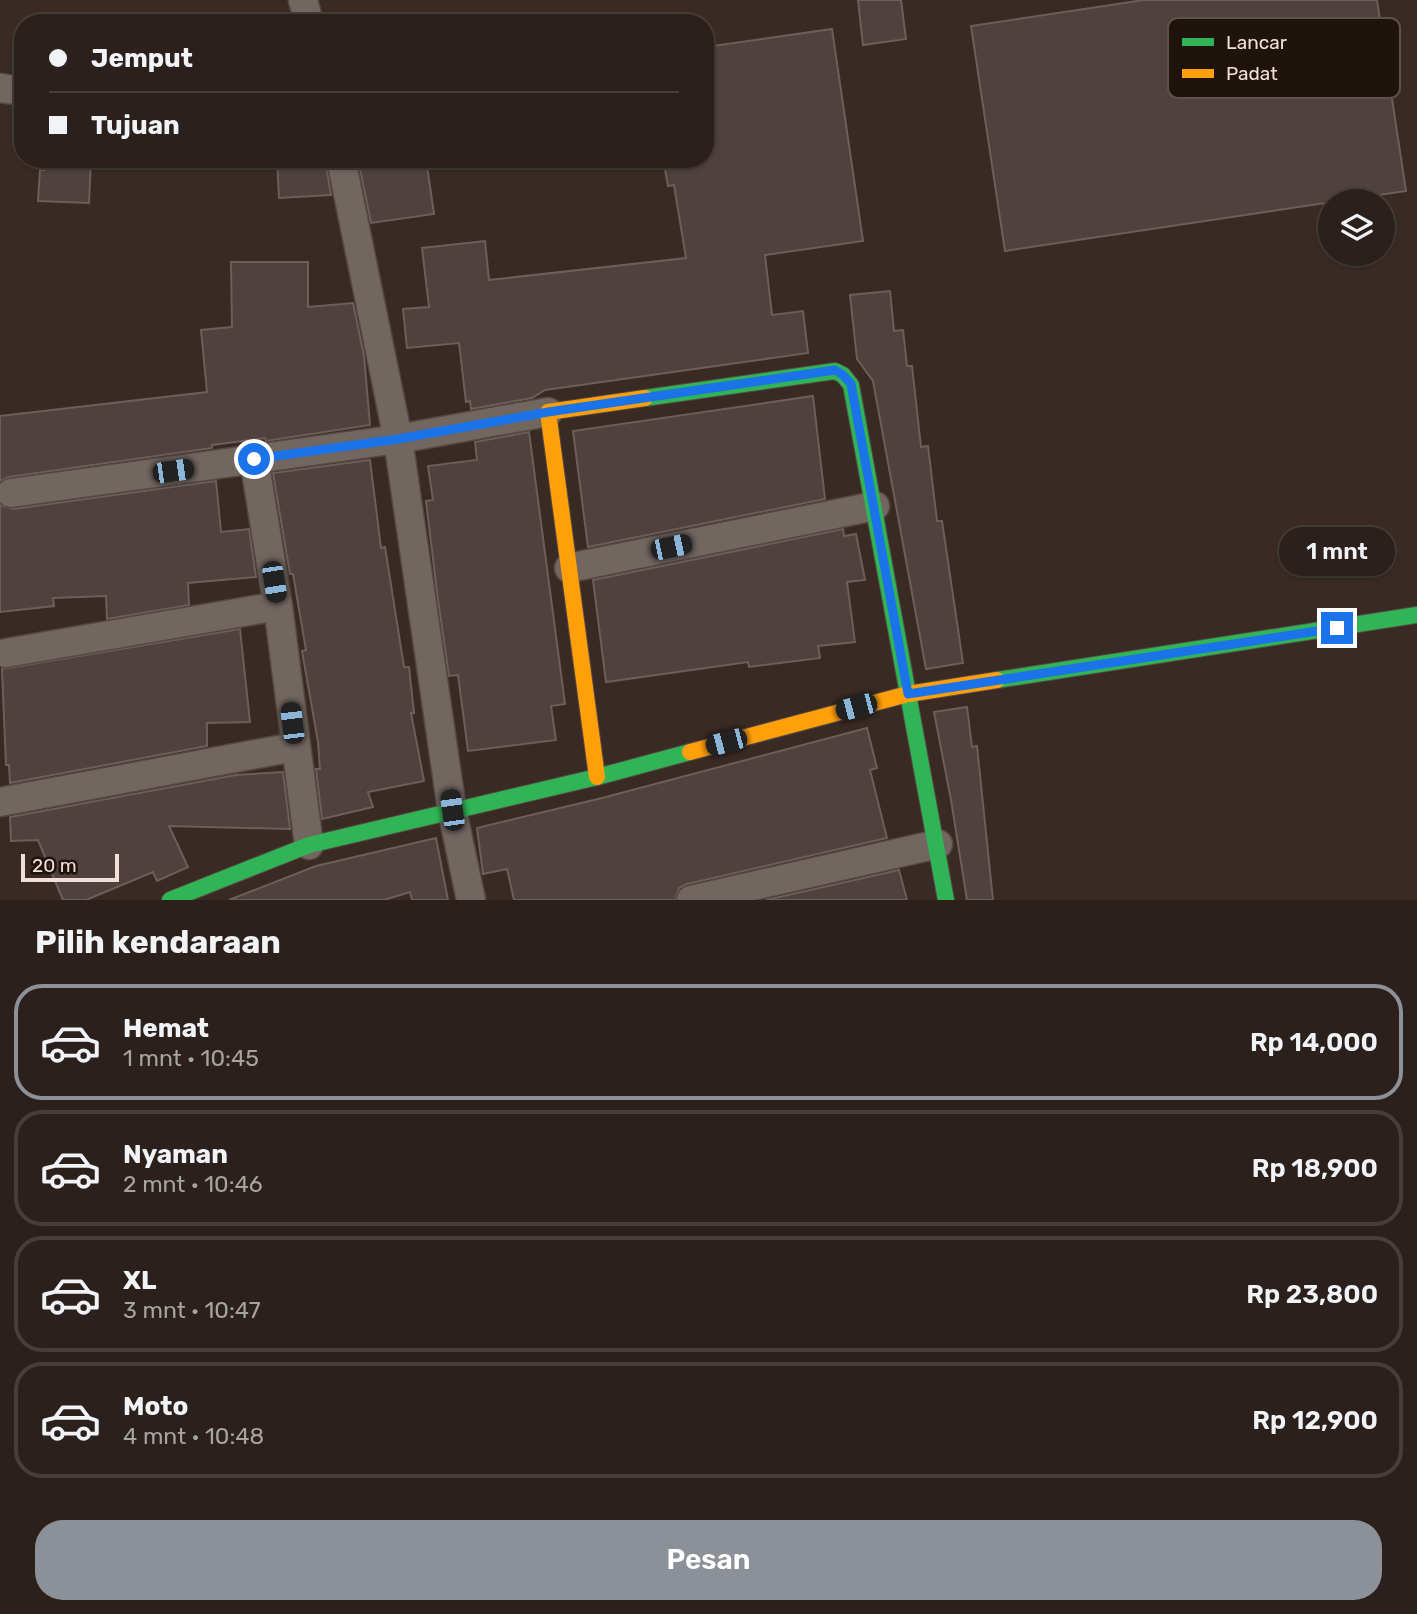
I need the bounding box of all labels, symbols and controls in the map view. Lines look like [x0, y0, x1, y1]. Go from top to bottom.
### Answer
legend [1168, 18, 1400, 98]
text: Lancar [1226, 31, 1288, 54]
text: Jemput [91, 43, 193, 74]
text: Padat [1226, 62, 1278, 85]
text: Tujuan [91, 110, 180, 141]
map controls [1318, 189, 1395, 266]
button: layers [1318, 189, 1395, 266]
route start [238, 443, 270, 475]
car [151, 458, 196, 484]
callout: 1 mnt [1279, 526, 1395, 576]
car [649, 532, 694, 562]
text: 1 mnt [1306, 537, 1368, 565]
car [261, 560, 288, 604]
route end [1321, 612, 1353, 644]
car [833, 691, 880, 723]
car [280, 701, 305, 745]
car [703, 726, 750, 758]
car [439, 788, 466, 832]
scale bar [21, 851, 119, 883]
text: 20 m [32, 854, 77, 877]
text: Pilih kendaraan [35, 923, 281, 961]
icon: car [39, 1011, 102, 1074]
text: Hemat [123, 1013, 209, 1044]
text: Rp 14,000 [1250, 1027, 1378, 1058]
text: 1 mnt · 10:45 [123, 1044, 259, 1072]
icon: car [39, 1137, 102, 1200]
text: Nyaman [123, 1139, 228, 1170]
text: Rp 18,900 [1252, 1153, 1378, 1184]
text: 2 mnt · 10:46 [123, 1170, 263, 1198]
icon: car [39, 1263, 102, 1326]
text: XL [123, 1265, 156, 1296]
text: Rp 23,800 [1246, 1279, 1378, 1310]
text: 3 mnt · 10:47 [123, 1296, 261, 1324]
icon: car [39, 1389, 102, 1452]
text: Moto [123, 1391, 188, 1422]
text: Rp 12,900 [1252, 1405, 1378, 1436]
text: 4 mnt · 10:48 [123, 1422, 264, 1450]
button: Pesan [35, 1520, 1382, 1600]

